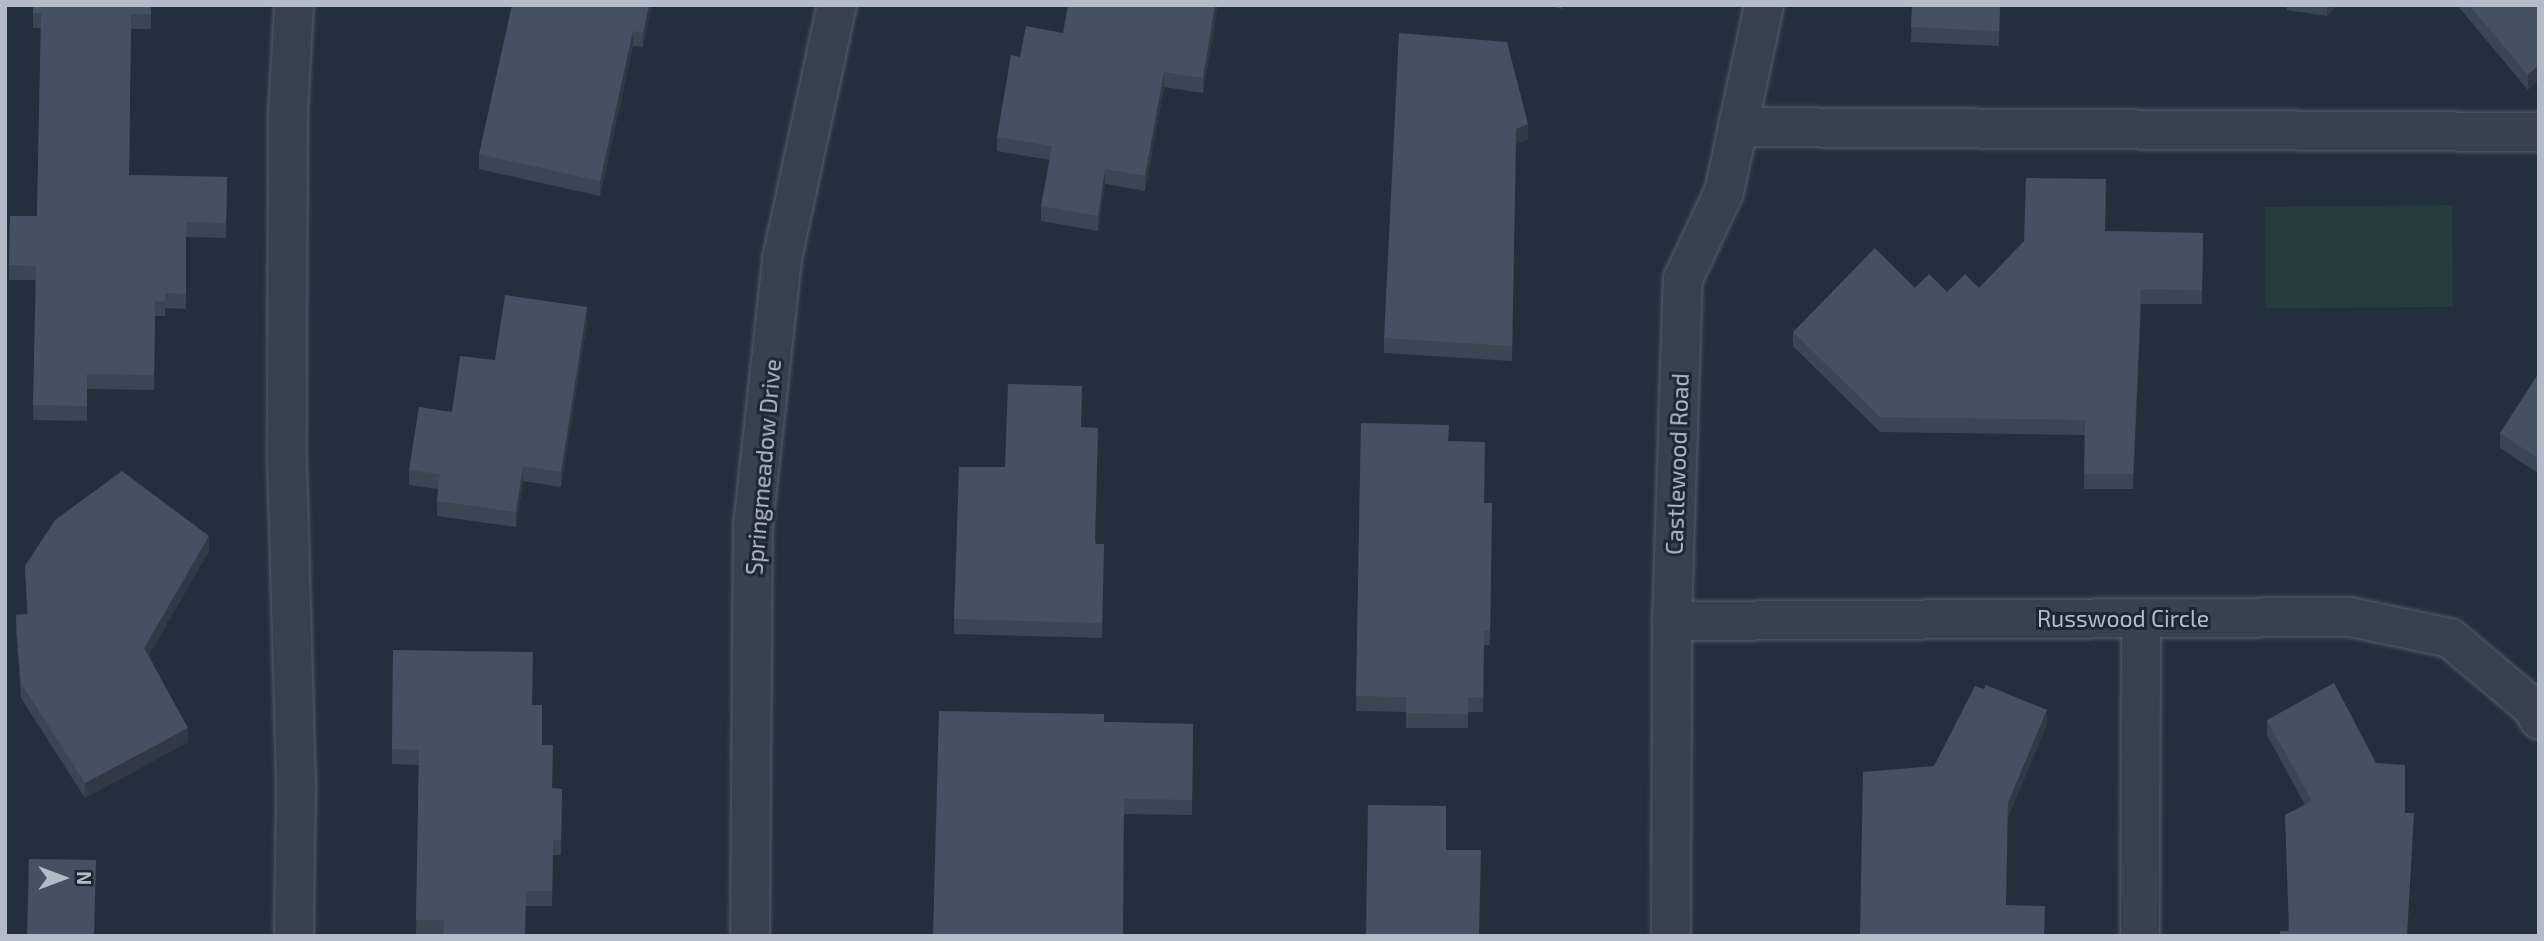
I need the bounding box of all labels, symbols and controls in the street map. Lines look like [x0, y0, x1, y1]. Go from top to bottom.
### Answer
street label: Springmeadow Drive [740, 358, 786, 576]
street label: Castlewood Road [1660, 373, 1694, 555]
street label: Russwood Circle [2037, 604, 2209, 632]
north arrow [28, 843, 98, 913]
text: N [73, 871, 96, 885]

